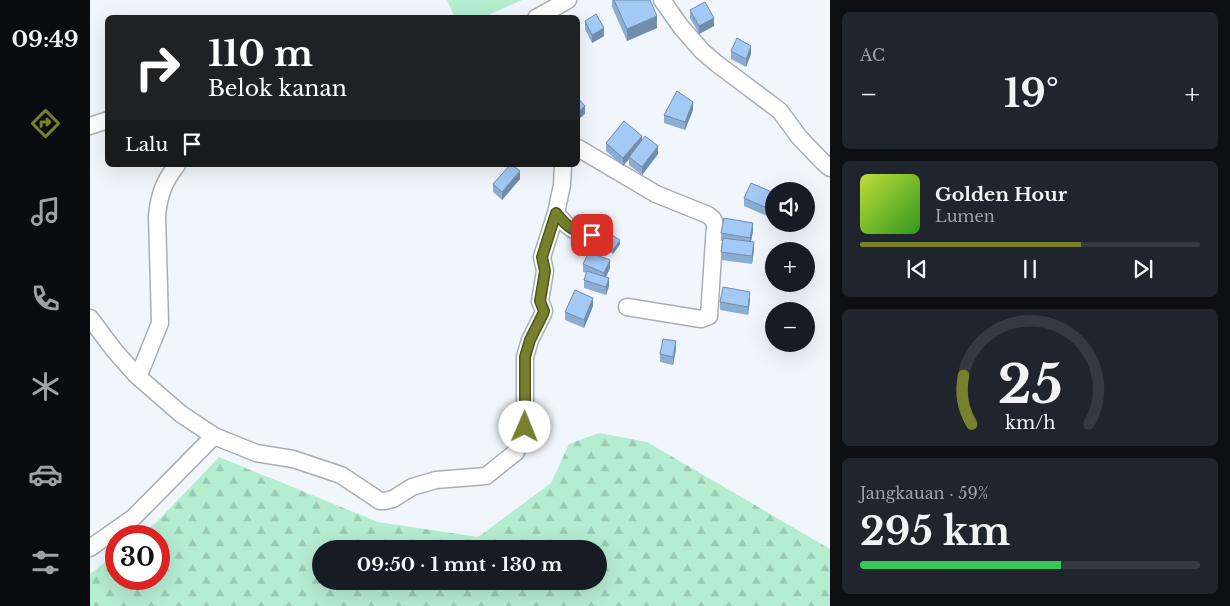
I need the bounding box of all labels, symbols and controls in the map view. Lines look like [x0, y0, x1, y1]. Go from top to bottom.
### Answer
text: 09:49 [11, 26, 79, 53]
text: 110 m [208, 32, 313, 75]
icon: right [125, 35, 190, 100]
text: AC [860, 45, 885, 65]
text: 19° [1004, 70, 1059, 117]
text: Belok kanan [208, 75, 347, 102]
text: − [860, 77, 878, 112]
text: + [1185, 77, 1200, 112]
icon: directions [28, 106, 63, 141]
icon: arrive [178, 130, 206, 158]
text: Lalu [125, 133, 168, 156]
map controls [765, 182, 815, 352]
button: sound [765, 182, 815, 232]
text: Golden Hour [935, 183, 1067, 206]
icon: music [28, 194, 63, 229]
text: Lumen [935, 206, 995, 226]
pin [571, 214, 613, 256]
icon: arrive [578, 221, 606, 249]
button: + [765, 242, 815, 292]
icon: previous [903, 255, 931, 283]
icon: pause [1016, 255, 1044, 283]
icon: next [1129, 255, 1157, 283]
icon: phone [28, 281, 63, 316]
button: − [765, 302, 815, 352]
text: 25 [998, 353, 1062, 417]
icon: climate [28, 369, 63, 404]
position arrow [498, 400, 550, 452]
text: km/h [1005, 412, 1055, 434]
icon: car [28, 457, 63, 492]
text: Jangkauan · 59% [860, 483, 988, 503]
text: 295 km [860, 508, 1010, 555]
speed limit sign: 30 [105, 525, 170, 590]
icon: filters [28, 545, 63, 580]
text: 09:50 · 1 mnt · 130 m [357, 553, 562, 576]

